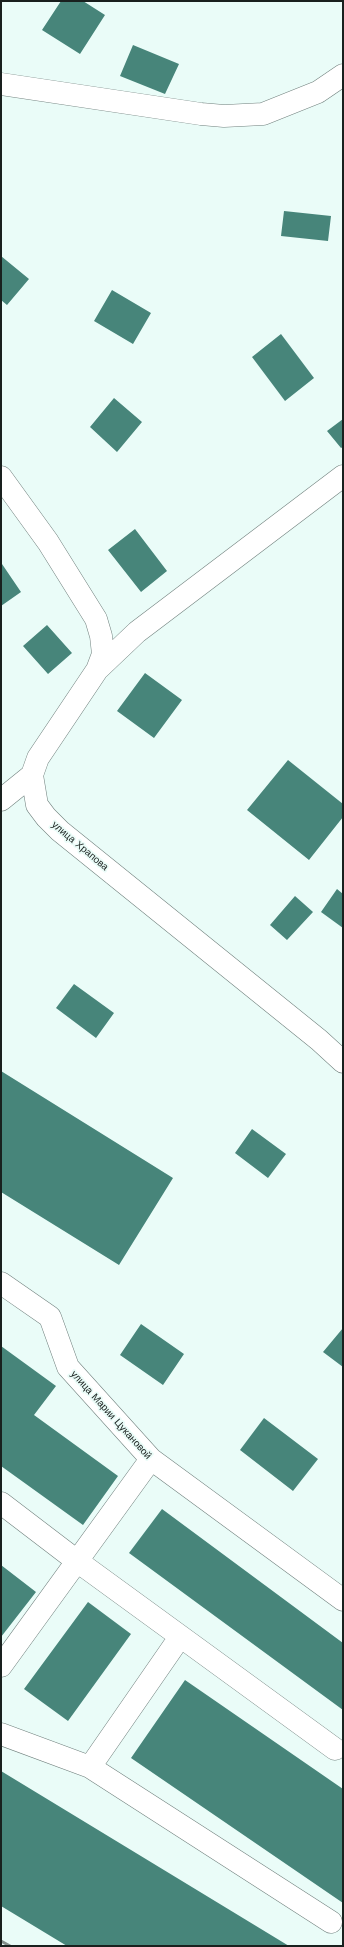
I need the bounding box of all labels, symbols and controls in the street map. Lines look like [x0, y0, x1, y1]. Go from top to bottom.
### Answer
street label: улица Храпова [49, 819, 111, 873]
street label: улица Марии Цукановой [68, 1368, 154, 1462]

